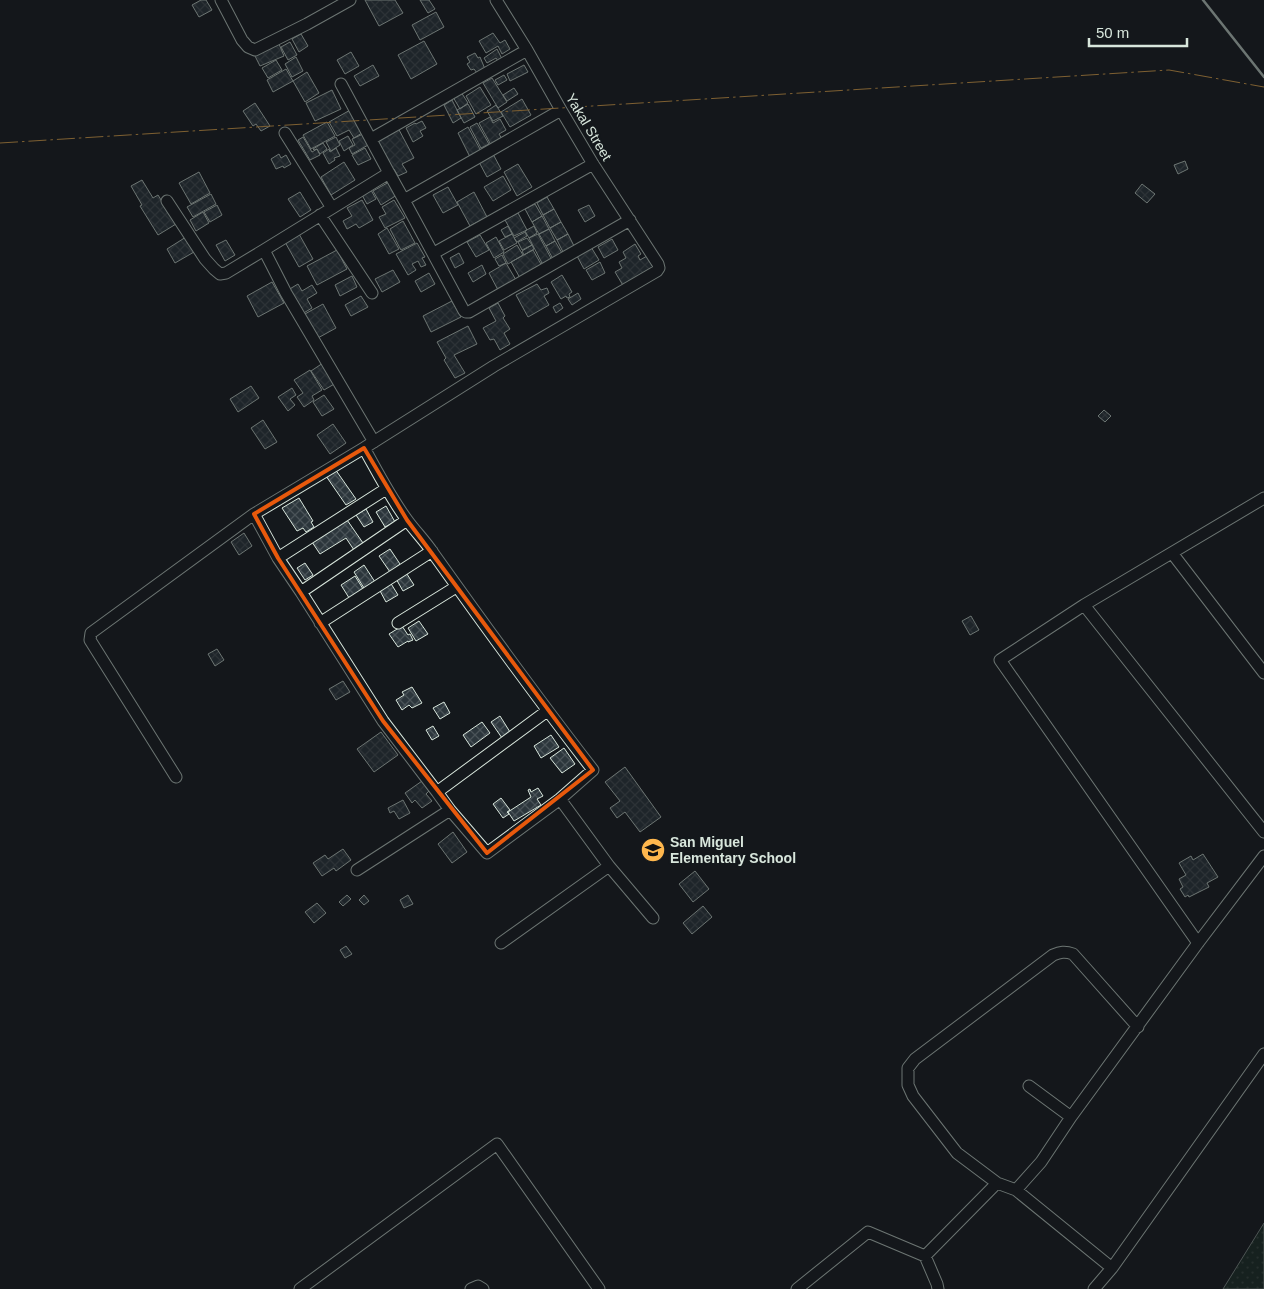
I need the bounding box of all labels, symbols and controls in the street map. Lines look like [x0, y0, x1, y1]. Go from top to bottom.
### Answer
scale bar [1089, 15, 1186, 47]
text: 50 m [1096, 24, 1129, 41]
street label: Yakal Street [563, 91, 615, 163]
place label: San Miguel Elementary School [670, 834, 796, 866]
school or university icon: San Miguel Elementary School [640, 837, 666, 863]

